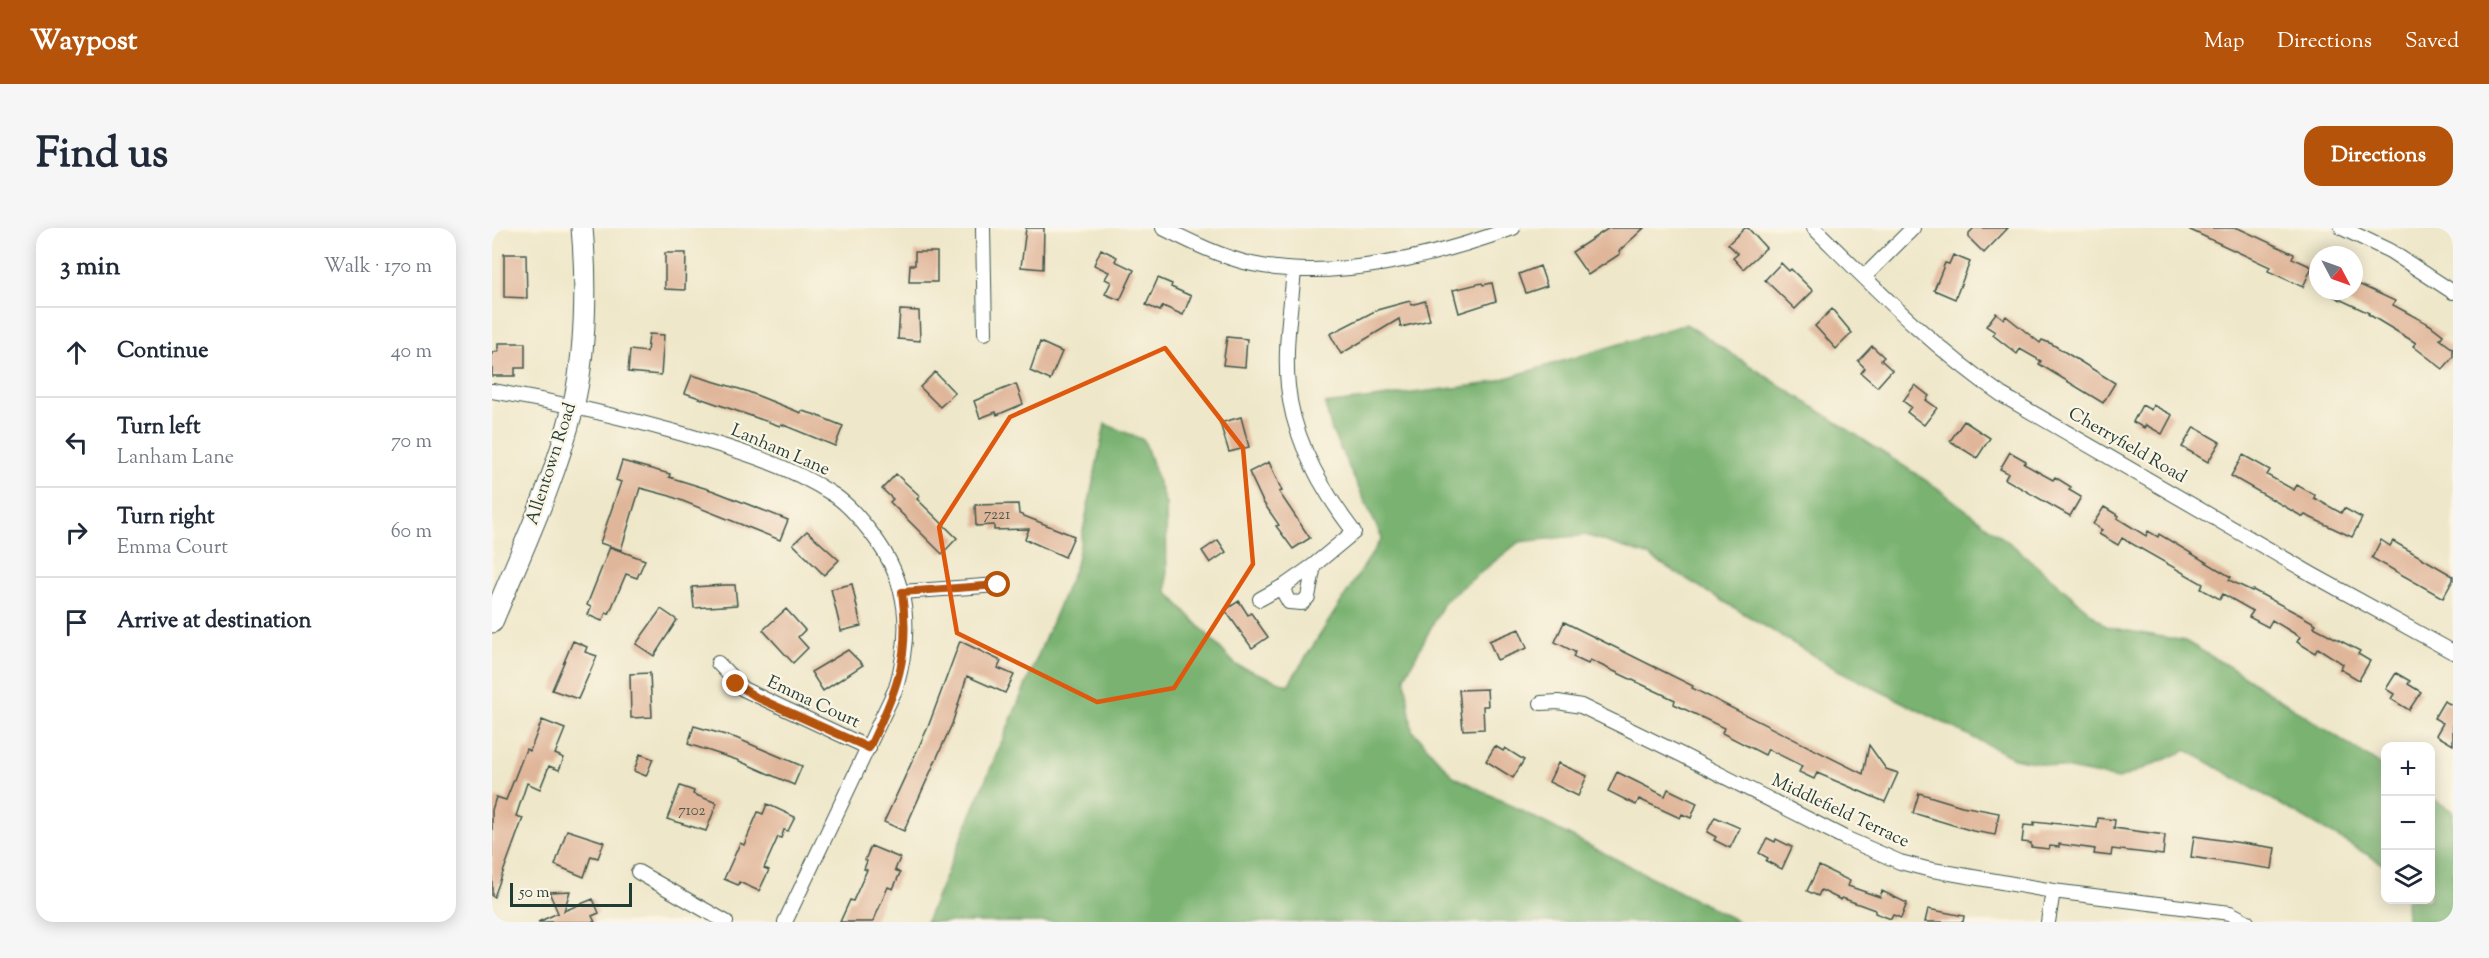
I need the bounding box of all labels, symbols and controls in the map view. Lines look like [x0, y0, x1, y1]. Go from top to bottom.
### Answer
text: Waypost [30, 22, 137, 62]
text: Map [2204, 27, 2244, 57]
text: Directions [2277, 27, 2372, 57]
text: Saved [2405, 27, 2459, 57]
text: Find us [36, 126, 168, 186]
button: Directions [2304, 126, 2453, 186]
north arrow [2309, 246, 2363, 300]
text: 3 min [60, 249, 120, 286]
text: Walk · 170 m [324, 253, 432, 282]
icon: ahead [60, 336, 93, 369]
text: Continue [117, 336, 208, 368]
text: 40 m [391, 338, 432, 367]
street label: Allentown Road [520, 399, 584, 529]
street label: Cherryfield Road [2063, 401, 2191, 491]
text: Turn left [117, 412, 200, 444]
street label: Lanham Lane [726, 418, 834, 484]
icon: left [60, 426, 93, 459]
text: 70 m [391, 428, 432, 457]
text: Lanham Lane [117, 444, 234, 473]
text: Turn right [117, 502, 214, 534]
house number: 7221 [984, 505, 1010, 526]
icon: right [60, 516, 93, 549]
text: 60 m [391, 518, 432, 547]
text: Emma Court [117, 534, 228, 563]
route start [984, 571, 1010, 597]
icon: arrive [60, 606, 93, 639]
text: Arrive at destination [117, 606, 312, 638]
route end [722, 670, 748, 696]
street label: Emma Court [762, 670, 864, 736]
map controls [2381, 742, 2435, 904]
button: + [2381, 742, 2435, 796]
street label: Middlefield Terrace [1767, 769, 1913, 855]
button: − [2381, 796, 2435, 850]
house number: 7102 [678, 801, 706, 822]
button: layers [2381, 850, 2435, 904]
scale bar [510, 880, 632, 908]
text: 50 m [519, 882, 550, 905]

